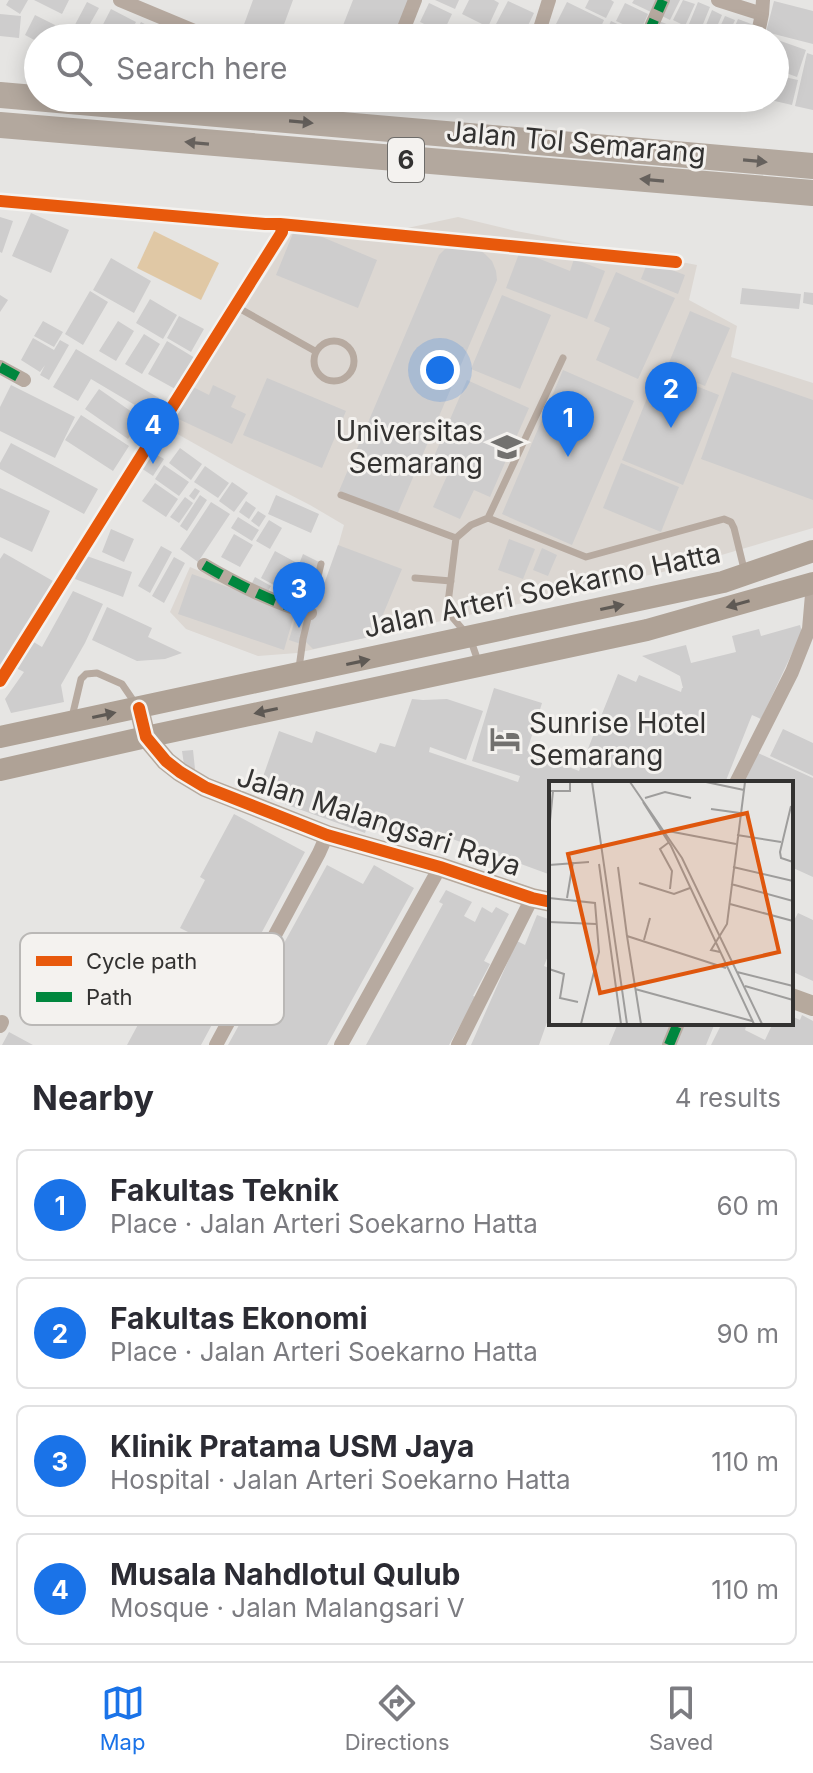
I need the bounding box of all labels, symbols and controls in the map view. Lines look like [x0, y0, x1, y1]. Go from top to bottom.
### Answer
search box [24, 24, 789, 112]
icon: search [52, 46, 96, 90]
text: Search here [116, 50, 288, 86]
street label: Jalan Tol Semarang [445, 114, 707, 170]
one-way arrow [289, 116, 314, 129]
one-way arrow [184, 136, 209, 149]
road number: 6 [388, 138, 424, 182]
one-way arrow [743, 154, 768, 167]
one-way arrow [639, 173, 664, 186]
your location [420, 350, 460, 390]
pin: 2 [645, 362, 697, 428]
pin: 1 [542, 391, 594, 457]
pin: 4 [127, 398, 179, 464]
place label: Universitas Semarang [335, 414, 483, 480]
school or university icon: Universitas Semarang [490, 430, 524, 464]
street label: Jalan Arteri Soekarno Hatta [360, 536, 724, 644]
pin: 3 [273, 562, 325, 628]
one-way arrow [725, 599, 750, 611]
one-way arrow [600, 600, 625, 613]
one-way arrow [346, 655, 371, 668]
one-way arrow [253, 705, 278, 718]
place label: Sunrise Hotel Semarang [529, 706, 706, 772]
one-way arrow [91, 708, 116, 721]
hotel icon: Sunrise Hotel Semarang [488, 722, 522, 756]
street label: Jalan Malangsari Raya [233, 759, 525, 883]
inset map [549, 781, 793, 1025]
legend [20, 933, 284, 1025]
text: Cycle path [86, 948, 197, 974]
text: Path [86, 984, 133, 1010]
text: Nearby [32, 1077, 154, 1118]
text: 4 results [675, 1082, 781, 1113]
text: Fakultas Teknik [110, 1172, 339, 1208]
text: 1 [54, 1190, 66, 1221]
text: 60 m [716, 1190, 779, 1221]
text: Place · Jalan Arteri Soekarno Hatta [110, 1208, 538, 1239]
text: Fakultas Ekonomi [110, 1300, 368, 1336]
text: 2 [52, 1318, 68, 1349]
text: 90 m [716, 1318, 779, 1349]
text: Place · Jalan Arteri Soekarno Hatta [110, 1336, 538, 1367]
text: Klinik Pratama USM Jaya [110, 1428, 475, 1464]
text: 3 [52, 1446, 68, 1477]
text: 110 m [711, 1446, 779, 1477]
text: Hospital · Jalan Arteri Soekarno Hatta [110, 1464, 571, 1495]
text: Musala Nahdlotul Qulub [110, 1556, 461, 1592]
text: 4 [51, 1574, 69, 1605]
text: 110 m [711, 1574, 779, 1605]
text: Mosque · Jalan Malangsari V [110, 1592, 465, 1623]
tab: Map [100, 1681, 145, 1755]
tab: Directions [345, 1681, 450, 1755]
tab: Saved [649, 1681, 713, 1755]

